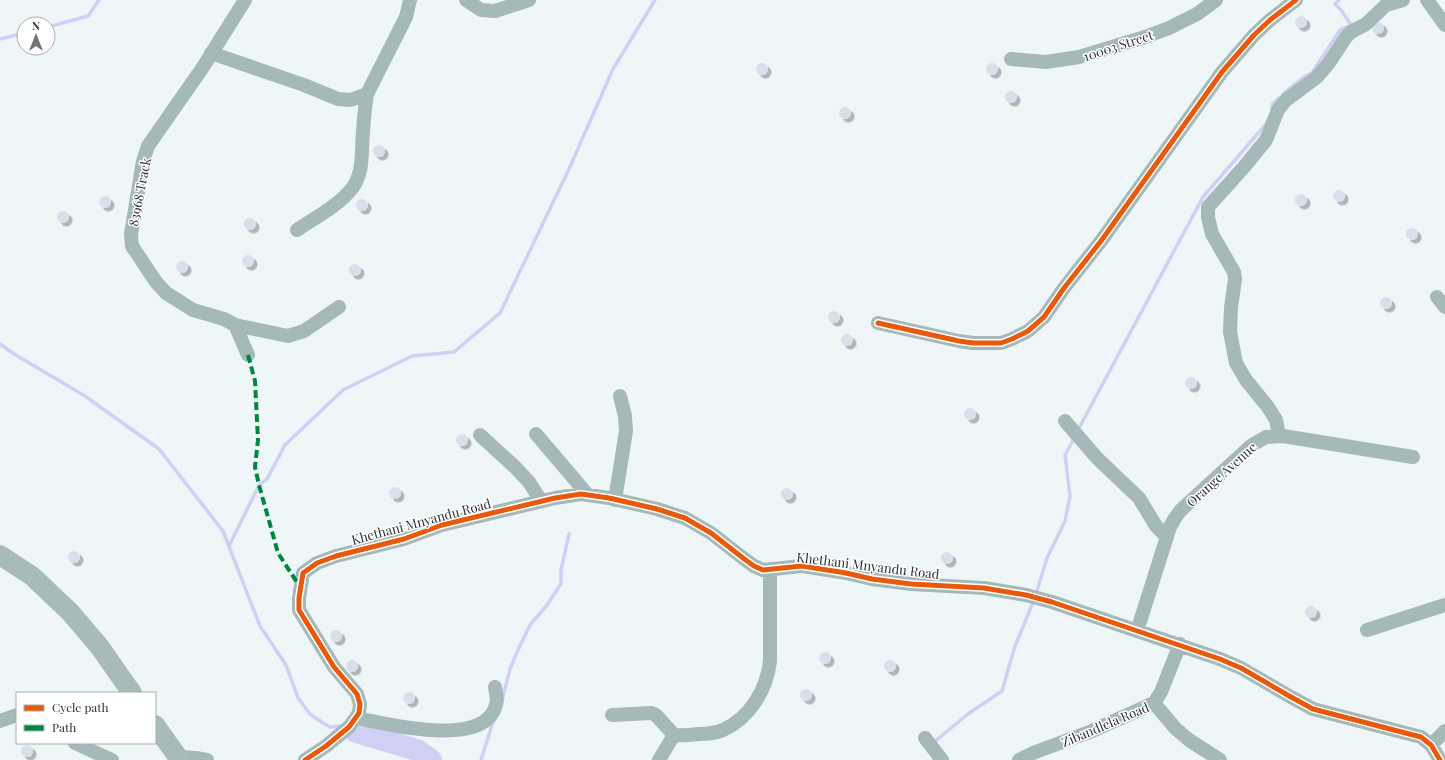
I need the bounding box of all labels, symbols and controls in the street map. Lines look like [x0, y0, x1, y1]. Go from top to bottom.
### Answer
north arrow [16, 16, 56, 56]
text: N [32, 18, 40, 33]
street label: 10003 Street [1081, 26, 1155, 64]
street label: 83968 Track [124, 156, 154, 228]
street label: Orange Avenue [1182, 438, 1260, 510]
street label: Khethani Mnyandu Road [349, 494, 493, 548]
street label: Khethani Mnyandu Road [796, 548, 941, 582]
legend [16, 692, 156, 744]
street label: Zibandlela Road [1059, 698, 1152, 750]
text: Cycle path [52, 699, 109, 715]
text: Path [52, 719, 76, 735]

